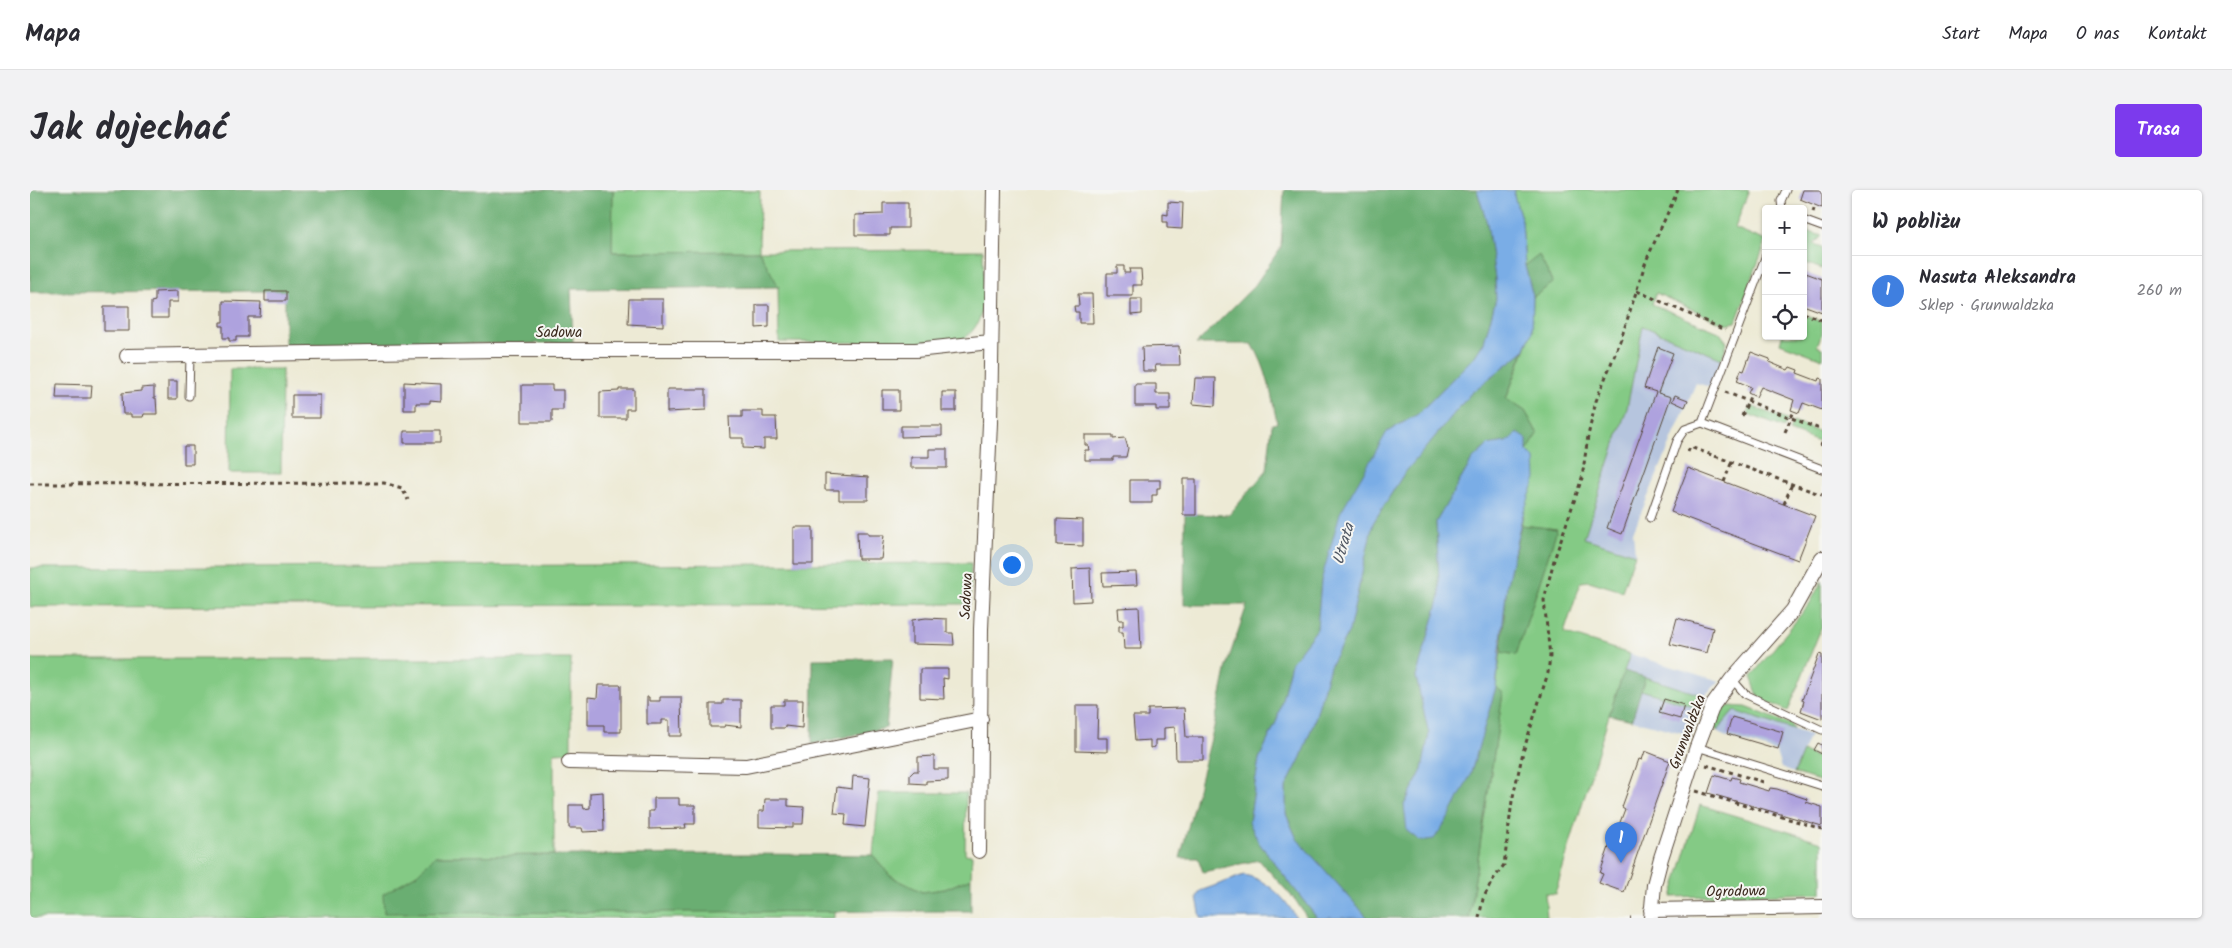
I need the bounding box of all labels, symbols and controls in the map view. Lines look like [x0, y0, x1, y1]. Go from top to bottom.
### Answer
text: Mapa [25, 15, 81, 54]
text: Start [1942, 20, 1980, 49]
text: Mapa [2008, 20, 2048, 49]
text: O nas [2076, 20, 2120, 49]
text: Kontakt [2148, 20, 2207, 49]
text: Jak dojechać [30, 102, 229, 158]
button: Trasa [2115, 104, 2202, 157]
map controls [1762, 205, 1807, 340]
button: + [1762, 205, 1807, 250]
text: W pobliżu [1872, 206, 1960, 239]
button: − [1762, 250, 1807, 295]
text: Nasuta Aleksandra [1919, 263, 2076, 293]
text: 1 [1886, 278, 1890, 303]
text: 260 m [2137, 278, 2182, 303]
text: Sklep · Grunwaldzka [1919, 293, 2054, 318]
button: locate [1762, 295, 1807, 340]
street label: Sadowa [536, 321, 582, 345]
water label: Utrata [1326, 519, 1362, 568]
your location [999, 552, 1025, 578]
street label: Sadowa [954, 572, 980, 620]
street label: Grunwaldzka [1663, 691, 1713, 773]
pin: 1 [1605, 822, 1637, 863]
street label: Ogrodowa [1706, 879, 1766, 905]

